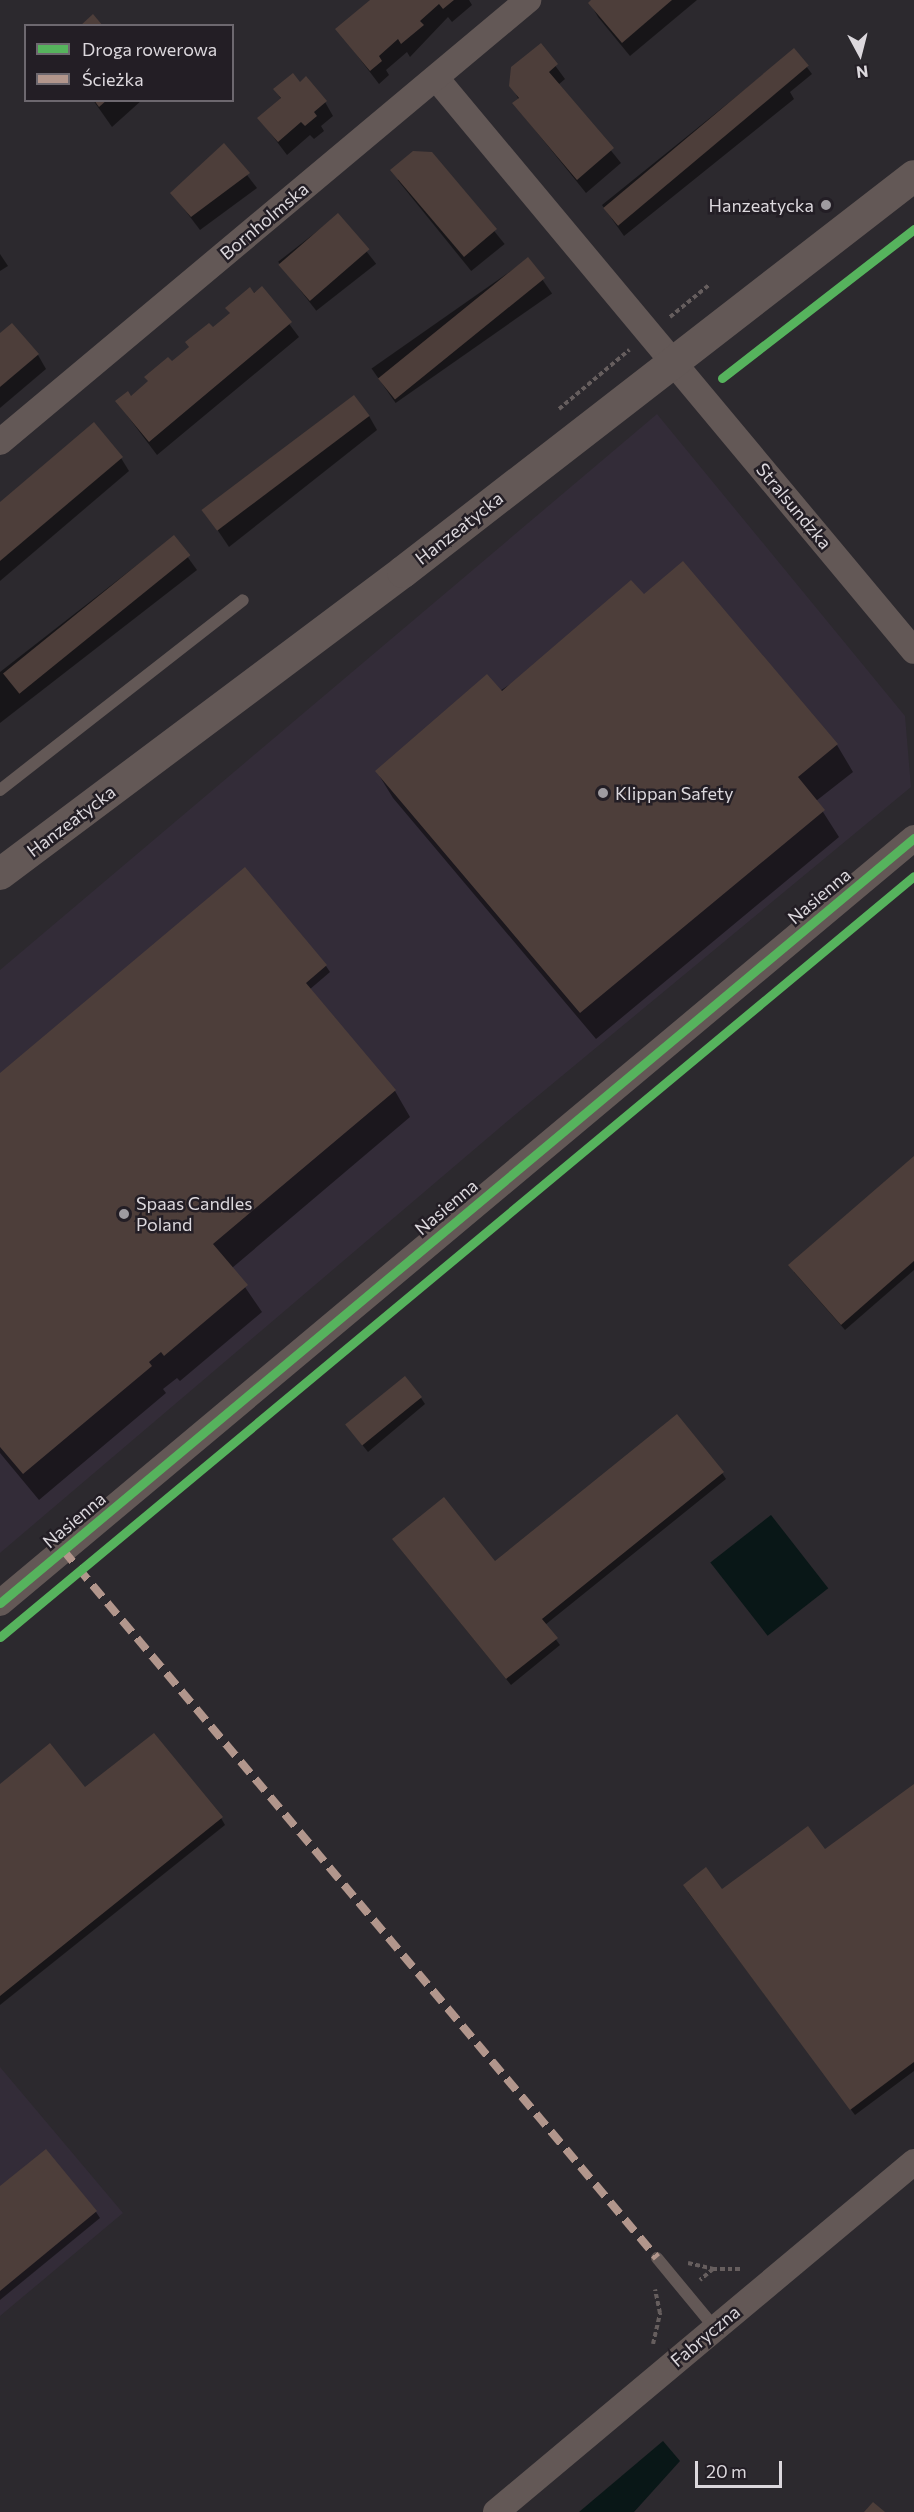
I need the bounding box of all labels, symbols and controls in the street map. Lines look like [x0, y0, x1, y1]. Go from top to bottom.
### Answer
legend [24, 24, 234, 102]
north arrow [830, 24, 890, 84]
text: Droga rowerowa [82, 38, 217, 60]
text: N [855, 62, 869, 83]
text: Ścieżka [82, 68, 144, 90]
street label: Bornholmska [215, 178, 313, 264]
place label: Hanzeatycka [709, 194, 814, 216]
marker: Hanzeatycka [819, 198, 833, 212]
street label: Stralsundzka [752, 459, 836, 553]
street label: Hanzeatycka [411, 487, 507, 569]
street label: Hanzeatycka [22, 781, 120, 861]
place label: Klippan Safety [615, 782, 733, 804]
marker: Klippan Safety [596, 786, 610, 800]
street label: Nasienna [783, 864, 855, 928]
street label: Nasienna [410, 1175, 482, 1239]
place label: Spaas Candles Poland [136, 1193, 252, 1236]
marker: Spaas Candles Poland [117, 1207, 131, 1221]
street label: Nasienna [38, 1488, 110, 1552]
street label: Fabryczna [666, 2301, 744, 2371]
scale bar [698, 2449, 785, 2487]
text: 20 m [706, 2460, 747, 2482]

